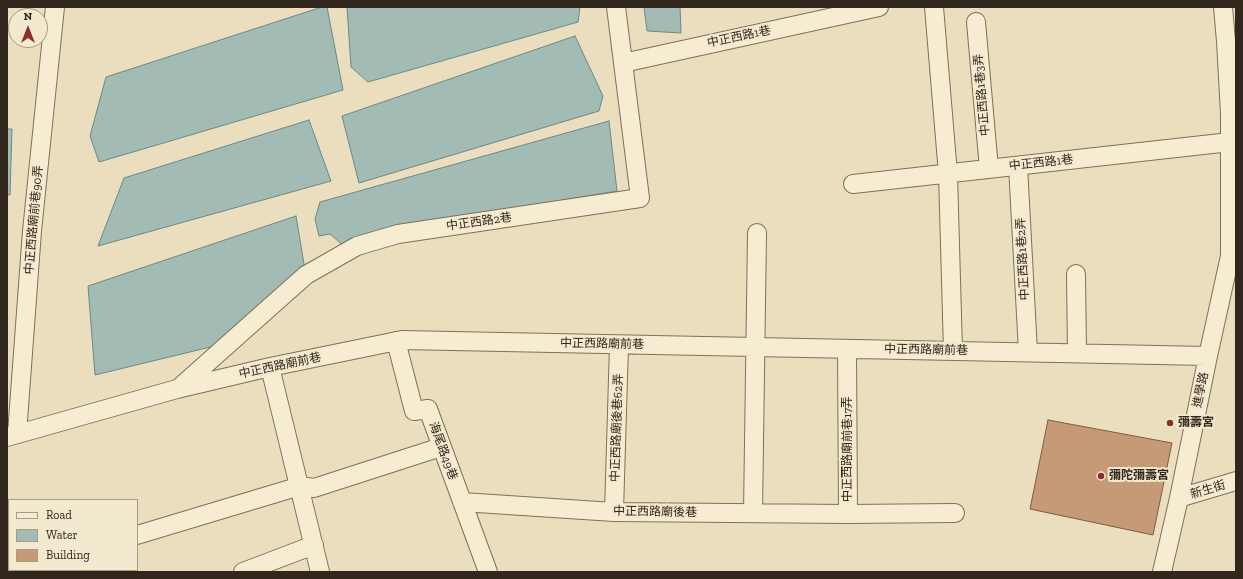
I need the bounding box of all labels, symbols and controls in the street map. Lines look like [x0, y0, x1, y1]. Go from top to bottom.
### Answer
north arrow [8, 8, 48, 48]
text: N [24, 10, 32, 23]
street label: 中正西路1巷 [706, 23, 772, 51]
street label: 中正西路1巷3弄 [971, 53, 993, 137]
street label: 中正西路1巷 [1008, 152, 1074, 174]
street label: 中正西路廟前巷90弄 [22, 165, 46, 275]
street label: 中正西路2巷 [445, 210, 513, 234]
street label: 中正西路1巷2弄 [1014, 217, 1032, 301]
street label: 中正西路廟前巷 [560, 336, 644, 352]
street label: 中正西路廟前巷 [884, 342, 968, 358]
street label: 中正西路廟前巷 [237, 350, 323, 382]
street label: 進學路 [1190, 371, 1212, 409]
street label: 中正西路廟後巷62弄 [608, 374, 626, 482]
street label: 中正西路廟前巷17弄 [841, 396, 855, 502]
place label: 彌壽宮 [1178, 416, 1214, 430]
marker: 彌壽宮 [1165, 418, 1175, 428]
street label: 海尾路49巷 [426, 420, 460, 482]
place label: 彌陀彌壽宮 [1109, 469, 1169, 483]
marker: 彌陀彌壽宮 [1096, 471, 1106, 481]
street label: 新生街 [1189, 478, 1227, 502]
legend [8, 499, 138, 571]
street label: 中正西路廟後巷 [613, 504, 697, 520]
text: Road [46, 508, 72, 522]
text: Water [46, 528, 78, 542]
text: Building [46, 548, 90, 562]

